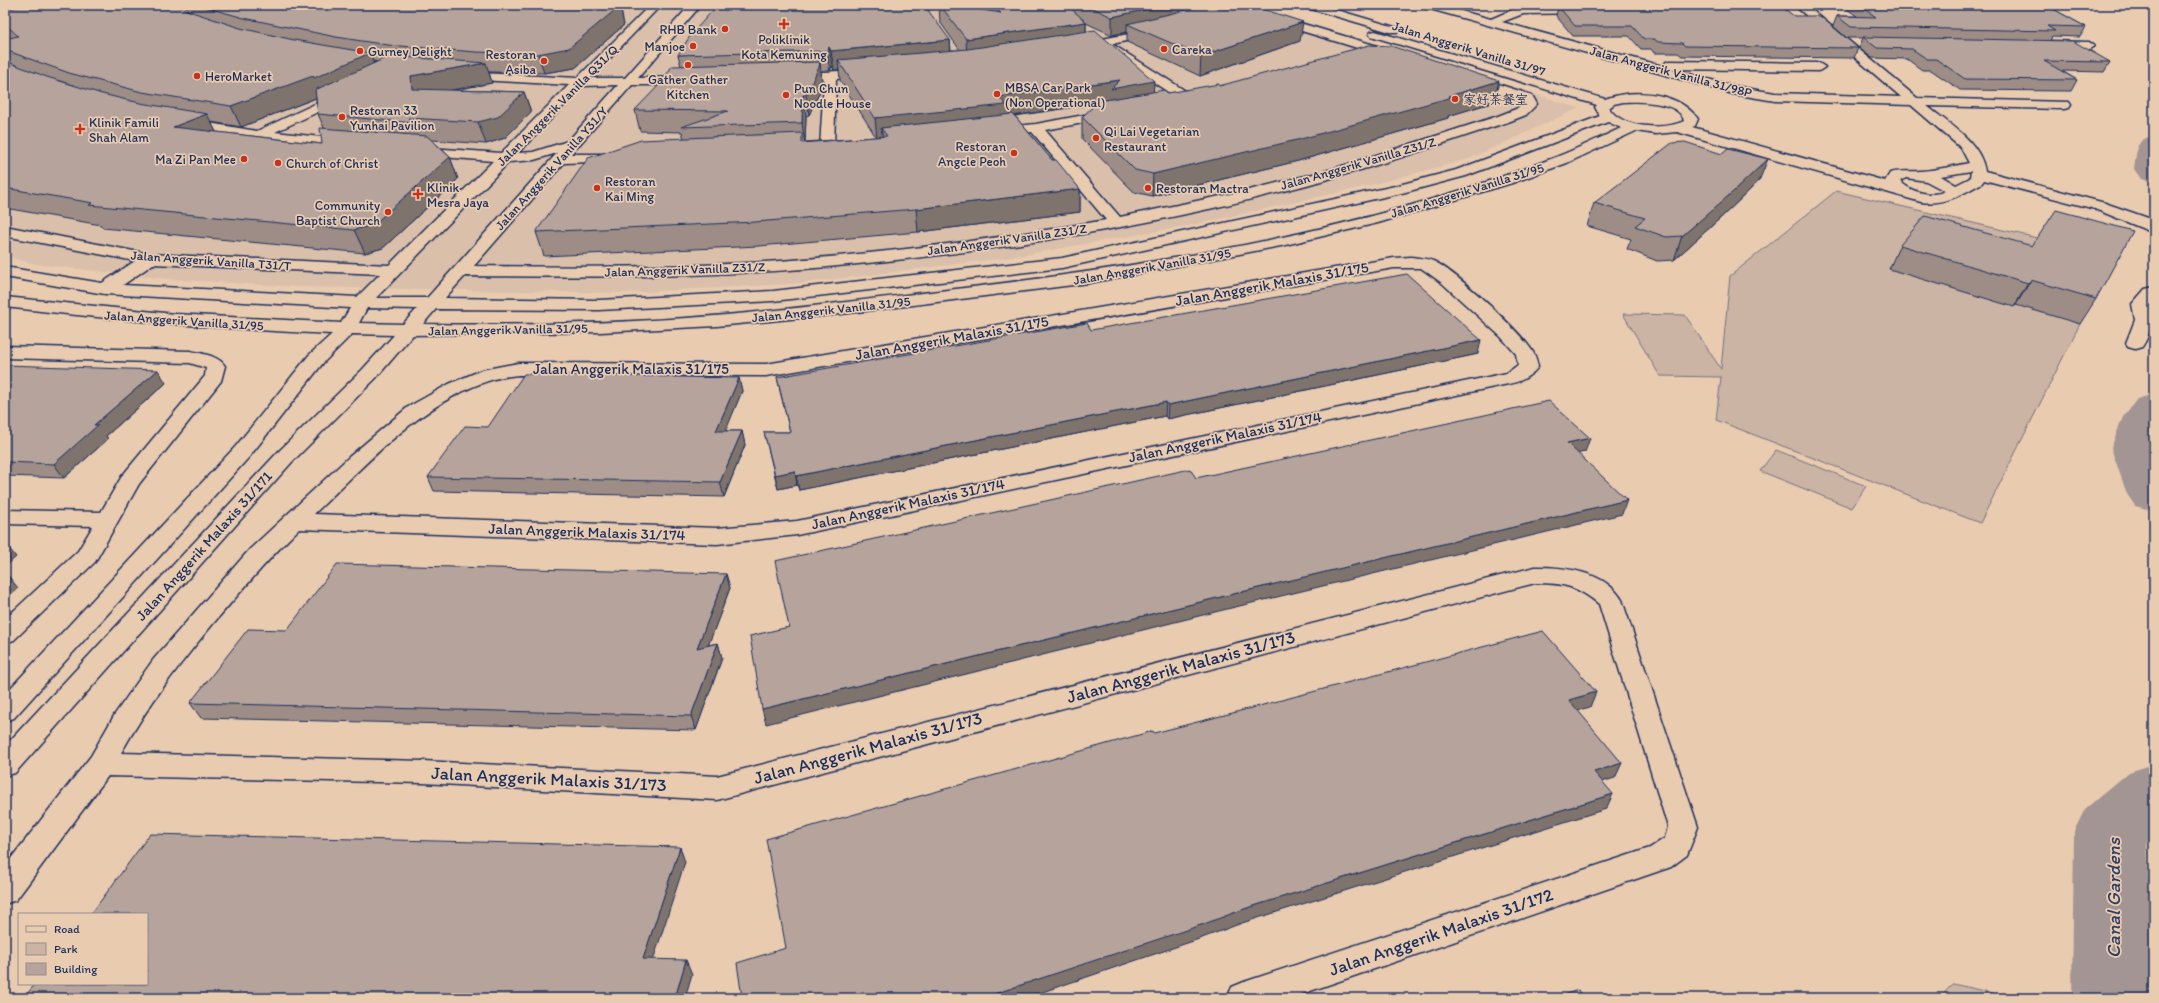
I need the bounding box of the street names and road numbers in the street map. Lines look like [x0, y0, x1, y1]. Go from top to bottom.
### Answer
street label: Jalan Anggerik Vanilla 31/97 [1391, 18, 1548, 79]
street label: Jalan Anggerik Vanilla Q31/Q [494, 41, 621, 169]
street label: Jalan Anggerik Vanilla 31/98P [1588, 43, 1754, 101]
street label: Jalan Anggerik Vanilla Y31/Y [492, 103, 611, 233]
street label: Jalan Anggerik Vanilla Z31/Z [1279, 134, 1438, 193]
street label: Jalan Anggerik Vanilla 31/95 [1389, 160, 1546, 221]
street label: Jalan Anggerik Vanilla Z31/Z [926, 221, 1088, 258]
street label: Jalan Anggerik Vanilla 31/95 [1072, 245, 1232, 288]
street label: Jalan Anggerik Vanilla T31/T [130, 247, 292, 274]
street label: Jalan Anggerik Malaxis 31/175 [1174, 258, 1370, 310]
street label: Jalan Anggerik Vanilla Z31/Z [604, 259, 766, 280]
street label: Jalan Anggerik Vanilla 31/95 [751, 294, 911, 325]
street label: Jalan Anggerik Vanilla 31/95 [104, 307, 264, 334]
street label: Jalan Anggerik Malaxis 31/175 [854, 312, 1050, 364]
street label: Jalan Anggerik Vanilla 31/95 [428, 321, 588, 338]
street label: Jalan Anggerik Malaxis 31/175 [533, 360, 729, 378]
street label: Jalan Anggerik Malaxis 31/174 [1127, 408, 1323, 466]
street label: Jalan Anggerik Malaxis 31/171 [132, 467, 276, 625]
street label: Jalan Anggerik Malaxis 31/174 [810, 475, 1006, 533]
street label: Jalan Anggerik Malaxis 31/174 [488, 520, 686, 544]
street label: Jalan Anggerik Malaxis 31/173 [1064, 626, 1298, 708]
street label: Jalan Anggerik Malaxis 31/173 [751, 707, 985, 789]
street label: Jalan Anggerik Malaxis 31/173 [431, 762, 667, 796]
street label: Jalan Anggerik Malaxis 31/172 [1326, 883, 1556, 981]

